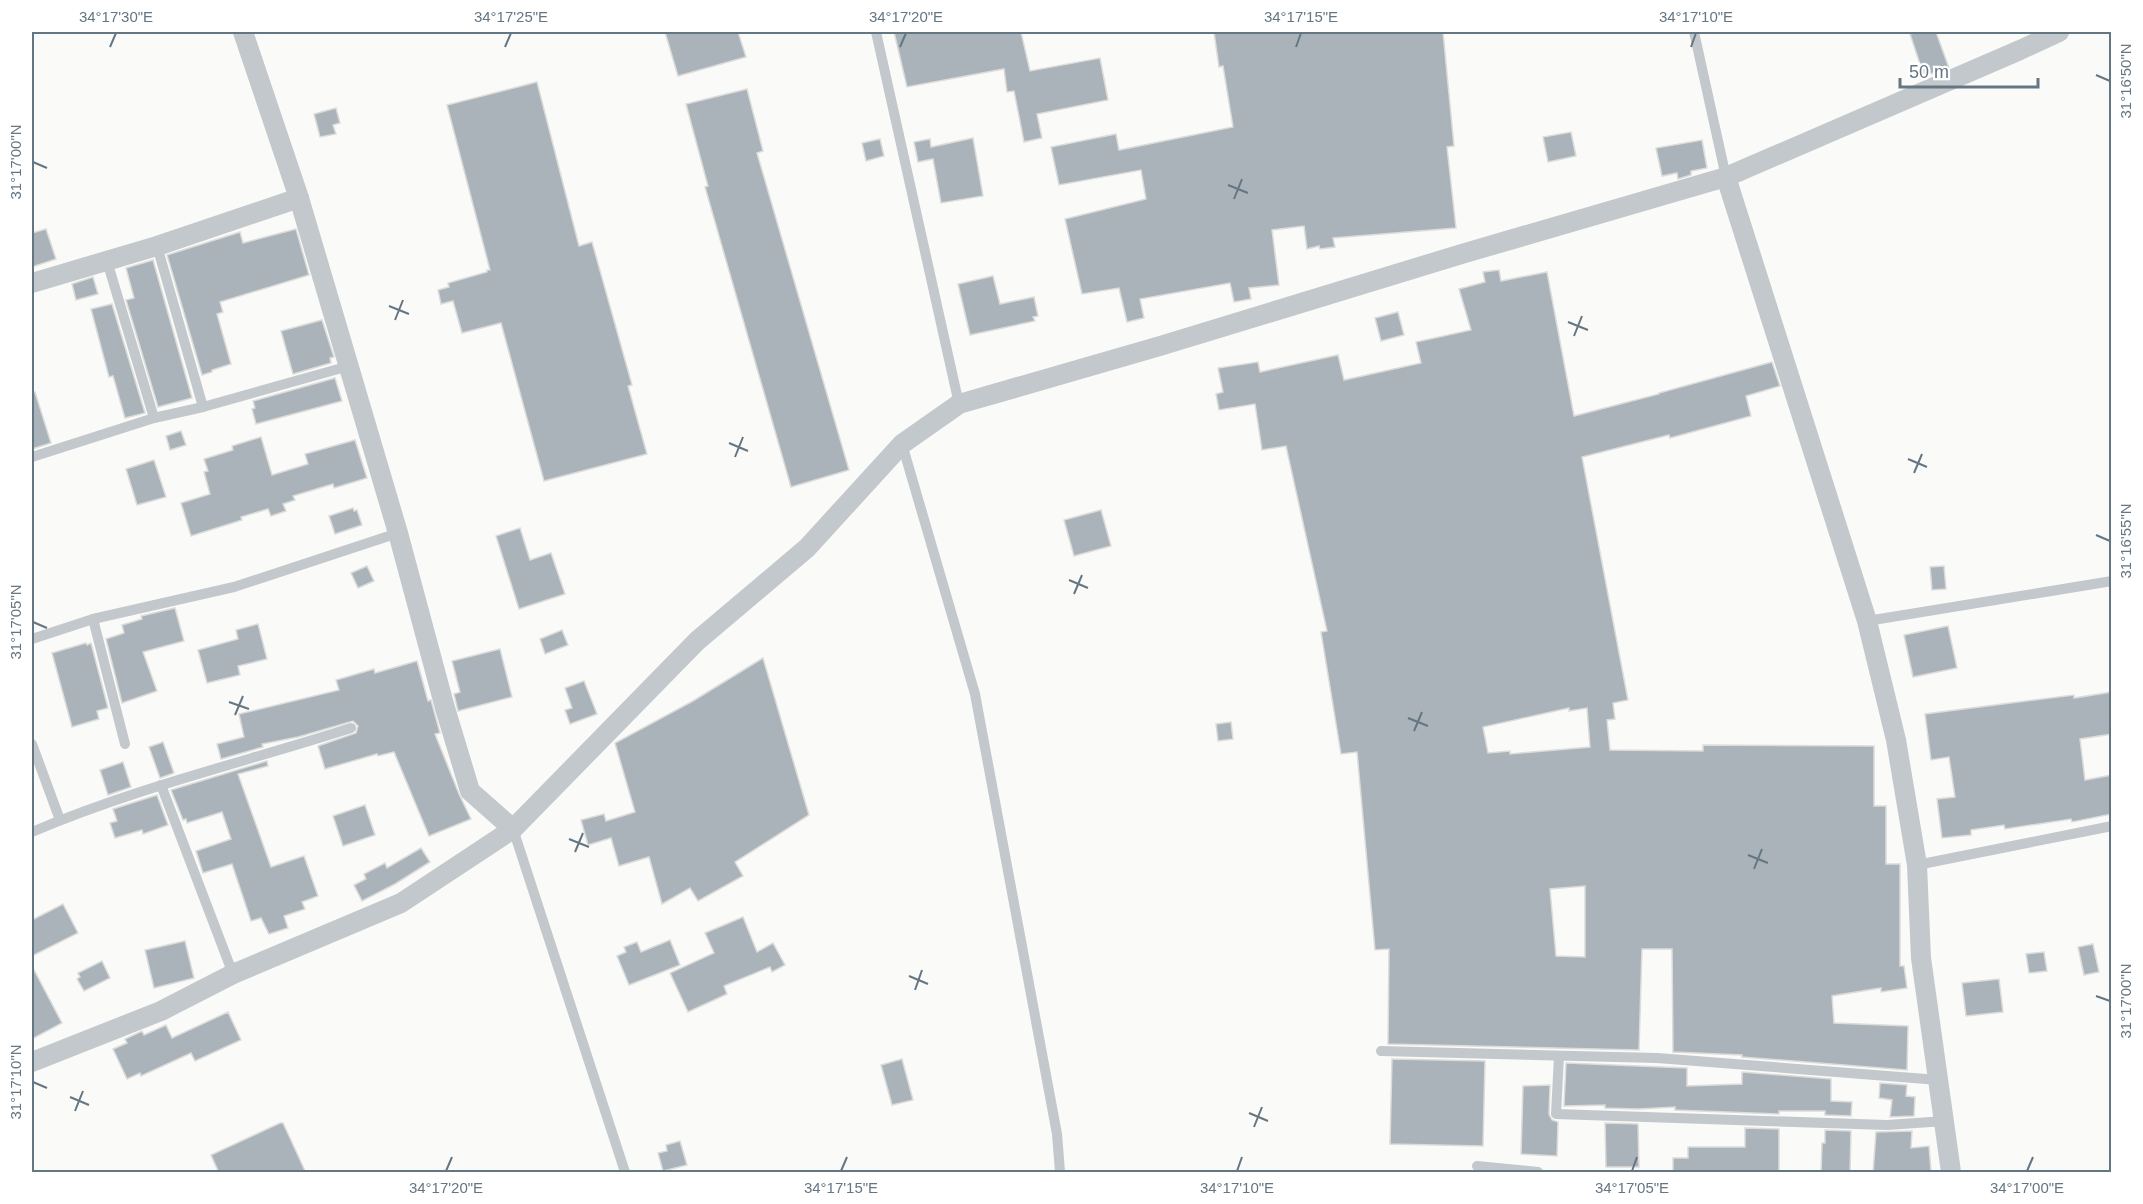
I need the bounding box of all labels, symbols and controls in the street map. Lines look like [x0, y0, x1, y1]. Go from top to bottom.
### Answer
text: 34°17'30"E [79, 8, 153, 25]
text: 34°17'25"E [474, 8, 548, 25]
text: 34°17'20"E [869, 8, 943, 25]
text: 34°17'15"E [1264, 8, 1338, 25]
text: 34°17'10"E [1659, 8, 1733, 25]
text: 31°16'50"N [2117, 43, 2134, 119]
scale bar [1900, 51, 2038, 89]
text: 50 m [1909, 62, 1949, 82]
text: 31°17'00"N [7, 124, 24, 200]
text: 31°16'55"N [2117, 503, 2134, 579]
text: 31°17'05"N [7, 584, 24, 660]
text: 31°17'00"N [2117, 963, 2134, 1039]
text: 31°17'10"N [7, 1044, 24, 1120]
text: 34°17'20"E [409, 1179, 483, 1196]
text: 34°17'15"E [804, 1179, 878, 1196]
text: 34°17'10"E [1200, 1179, 1274, 1196]
text: 34°17'05"E [1595, 1179, 1669, 1196]
text: 34°17'00"E [1990, 1179, 2064, 1196]

